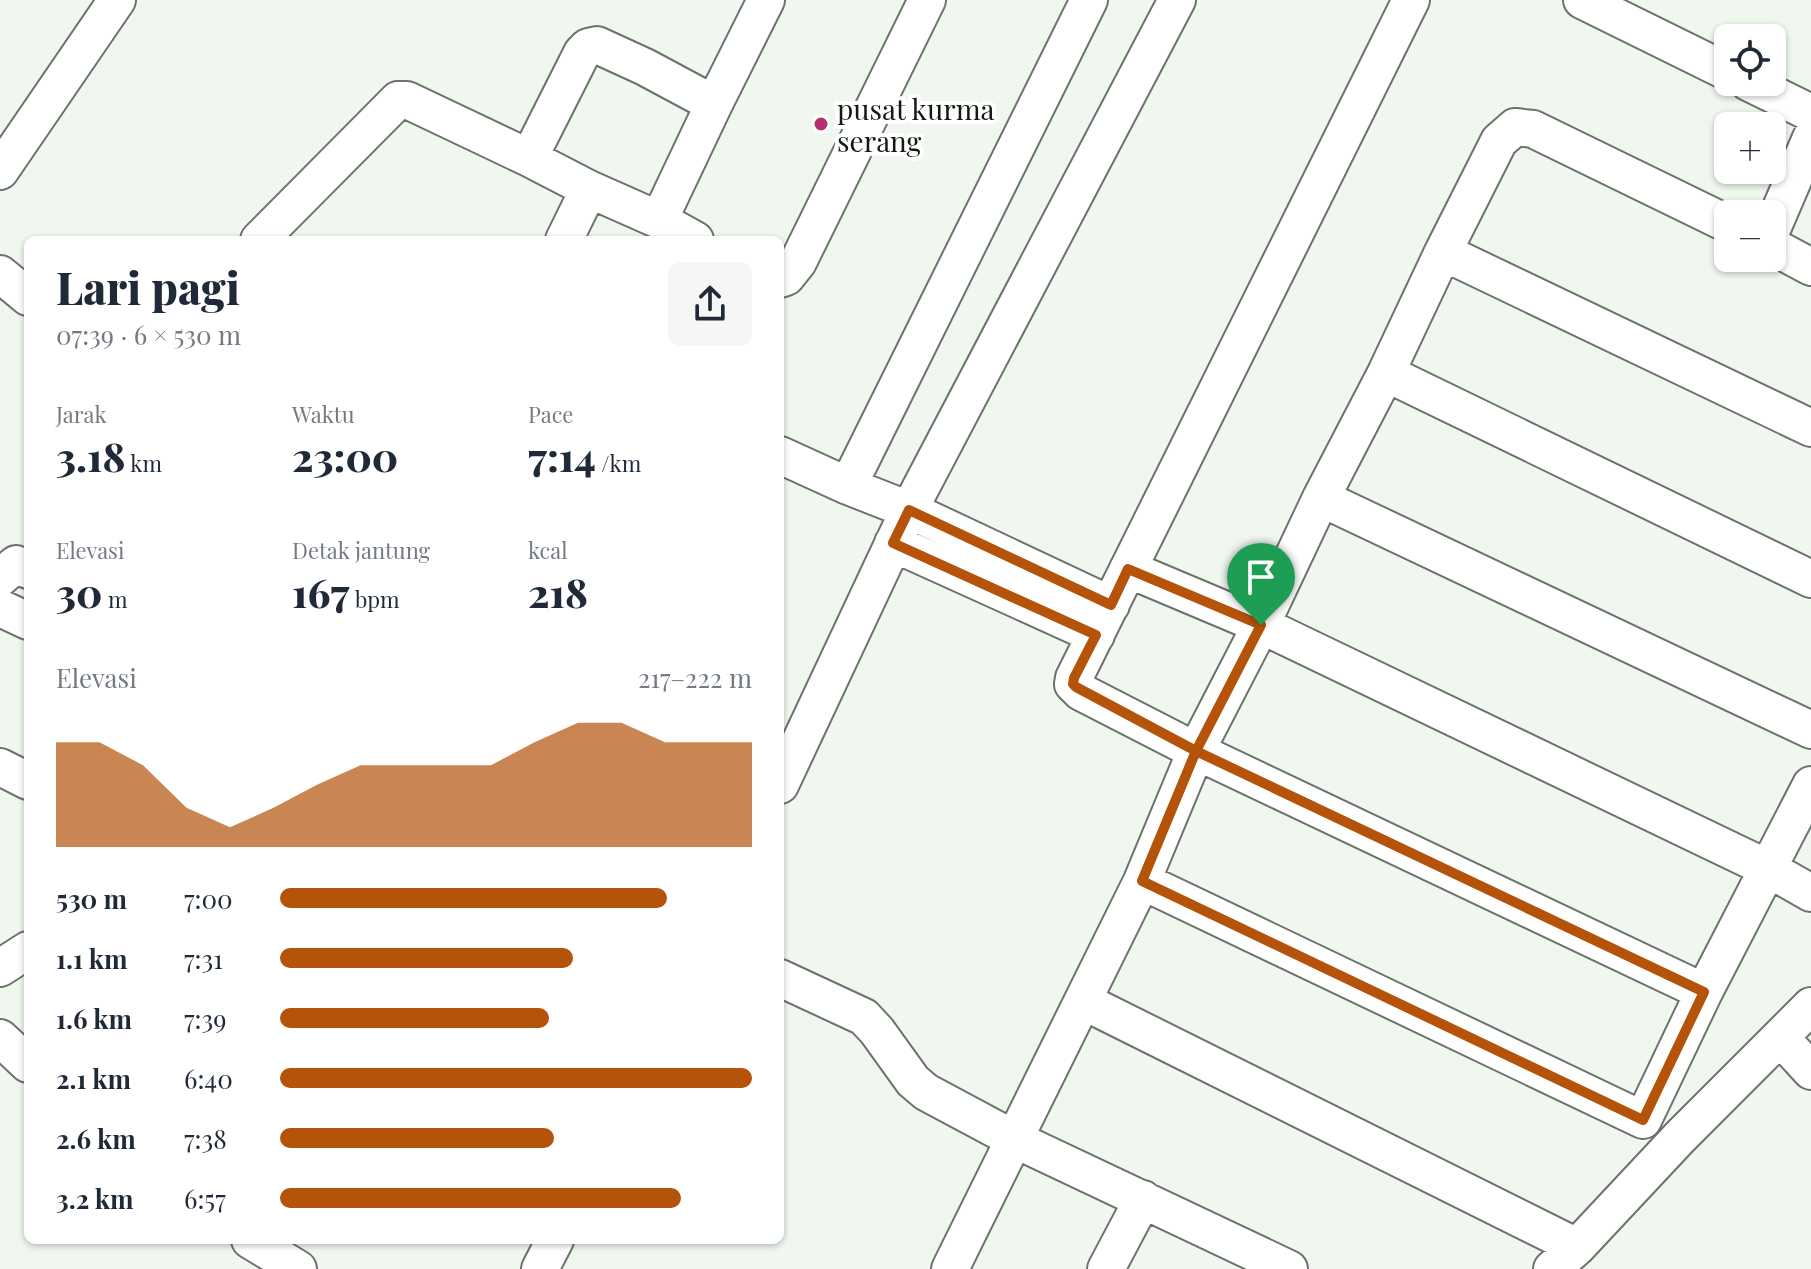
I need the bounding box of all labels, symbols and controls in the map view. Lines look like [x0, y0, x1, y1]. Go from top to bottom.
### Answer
map controls [1714, 24, 1786, 272]
button: locate [1714, 24, 1786, 96]
place label: pusat kurma serang [837, 90, 995, 159]
button: + [1714, 112, 1786, 184]
marker: pusat kurma serang [812, 115, 830, 133]
button: − [1714, 200, 1786, 272]
text: Lari pagi [56, 257, 240, 316]
button: share [668, 262, 752, 346]
text: 07:39 · 6 × 530 m [56, 317, 241, 352]
text: Jarak [56, 399, 107, 429]
text: Waktu [292, 399, 354, 429]
text: Pace [528, 399, 574, 429]
text: 3.18 [56, 429, 126, 482]
text: 23:00 [292, 429, 398, 482]
text: 7:14 [528, 429, 596, 482]
text: km [126, 448, 162, 478]
text: /km [596, 448, 641, 478]
text: Elevasi [56, 535, 124, 565]
text: Detak jantung [292, 535, 430, 565]
text: kcal [528, 535, 567, 565]
pin [1227, 543, 1295, 625]
icon: arrive [1239, 555, 1283, 599]
text: 30 [56, 565, 102, 618]
text: 167 [292, 565, 349, 618]
text: 218 [528, 565, 588, 618]
text: m [102, 584, 127, 614]
text: bpm [349, 584, 400, 614]
text: Elevasi [56, 660, 137, 695]
text: 217–222 m [638, 660, 752, 695]
text: 530 m [56, 881, 127, 916]
text: 7:00 [184, 881, 233, 916]
text: 1.1 km [56, 941, 127, 976]
text: 7:31 [184, 941, 223, 976]
text: 1.6 km [56, 1001, 132, 1036]
text: 7:39 [184, 1001, 226, 1036]
text: 2.1 km [56, 1061, 131, 1096]
text: 6:40 [184, 1061, 233, 1096]
text: 2.6 km [56, 1121, 136, 1156]
text: 7:38 [184, 1121, 227, 1156]
text: 3.2 km [56, 1181, 134, 1216]
text: 6:57 [184, 1181, 226, 1216]

